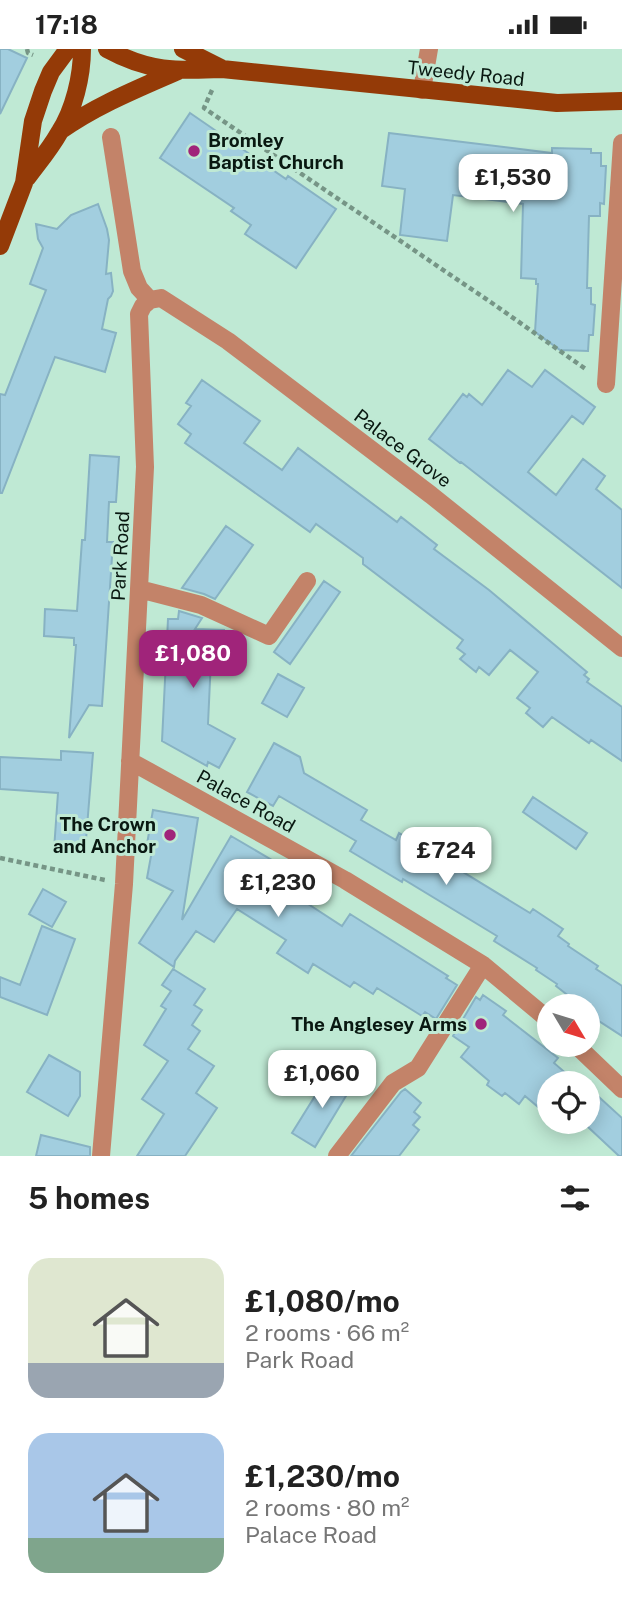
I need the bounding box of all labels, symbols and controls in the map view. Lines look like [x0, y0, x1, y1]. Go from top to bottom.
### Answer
text: 17:18 [35, 9, 98, 40]
street label: Tweedy Road [406, 56, 526, 90]
place label: Bromley Baptist Church [208, 129, 344, 173]
marker: Bromley Baptist Church [186, 143, 202, 159]
pin: £1,530 [456, 155, 570, 214]
text: £1,530 [475, 163, 551, 190]
street label: Palace Grove [350, 404, 456, 492]
street label: Park Road [107, 510, 133, 602]
pin: £1,080 [136, 631, 250, 690]
text: £1,080 [155, 639, 231, 666]
street label: Palace Road [193, 765, 299, 837]
place label: The Crown and Anchor [53, 813, 156, 857]
marker: The Crown and Anchor [162, 827, 178, 843]
pin: £724 [405, 827, 487, 887]
text: £724 [416, 836, 476, 863]
pin: £1,230 [221, 859, 335, 919]
text: £1,230 [240, 868, 316, 895]
north arrow [537, 994, 600, 1057]
map controls [537, 994, 600, 1134]
place label: The Anglesey Arms [291, 1013, 467, 1035]
marker: The Anglesey Arms [473, 1016, 489, 1032]
pin: £1,060 [265, 1051, 379, 1110]
text: £1,060 [284, 1059, 360, 1086]
button: locate [537, 1071, 600, 1134]
icon: filters [556, 1179, 594, 1217]
text: 5 homes [28, 1180, 150, 1216]
text: £1,080/mo [245, 1283, 400, 1319]
icon: home [84, 1286, 168, 1370]
text: 2 rooms · 66 m² [245, 1319, 409, 1346]
text: Park Road [245, 1346, 354, 1373]
text: £1,230/mo [245, 1458, 400, 1494]
icon: home [84, 1461, 168, 1545]
text: 2 rooms · 80 m² [245, 1494, 410, 1521]
text: Palace Road [245, 1521, 377, 1548]

